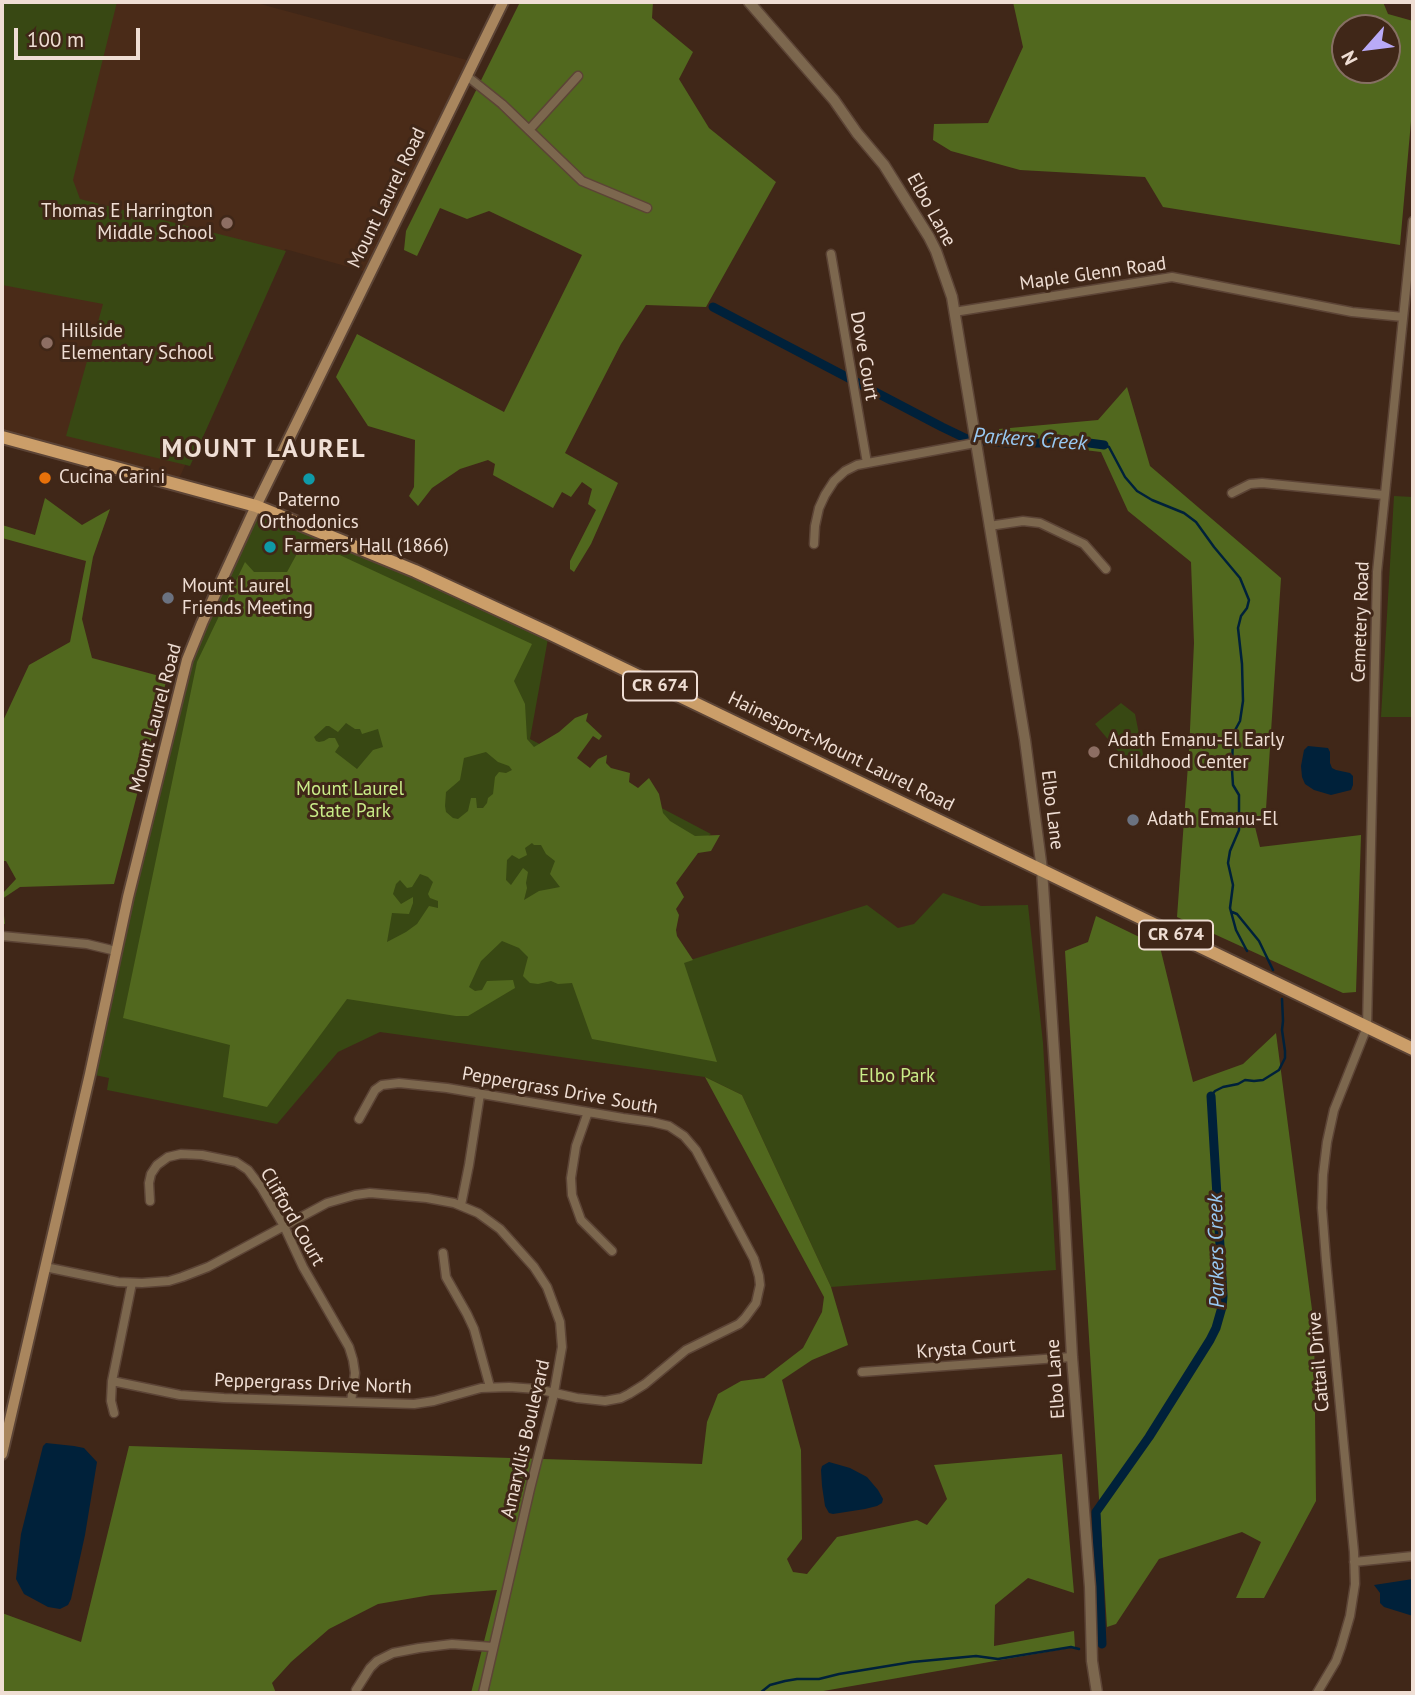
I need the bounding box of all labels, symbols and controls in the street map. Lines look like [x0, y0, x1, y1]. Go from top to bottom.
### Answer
scale bar [18, 14, 144, 58]
north arrow [1331, 14, 1401, 84]
text: 100 m [27, 26, 84, 53]
text: N [1336, 47, 1363, 69]
street label: Mount Laurel Road [343, 124, 431, 272]
street label: Elbo Lane [902, 169, 960, 251]
place label: Thomas E Harrington Middle School [41, 201, 213, 245]
marker: Thomas E Harrington Middle School [219, 215, 235, 231]
street label: Maple Glenn Road [1018, 252, 1168, 296]
street label: Dove Court [845, 310, 883, 402]
place label: Hillside Elementary School [61, 321, 213, 365]
marker: Hillside Elementary School [39, 335, 55, 351]
water label: Parkers Creek [972, 423, 1088, 457]
district label: MOUNT LAUREL [163, 434, 365, 466]
place label: Cucina Carini [59, 467, 165, 489]
marker: Cucina Carini [37, 470, 53, 486]
marker: Paterno Orthodonics [301, 471, 317, 487]
place label: Paterno Orthodonics [259, 490, 359, 534]
place label: Farmers' Hall (1866) [284, 536, 449, 558]
marker: Farmers' Hall (1866) [262, 539, 278, 555]
street label: Cemetery Road [1347, 561, 1375, 683]
place label: Mount Laurel Friends Meeting [182, 576, 313, 620]
marker: Mount Laurel Friends Meeting [160, 590, 176, 606]
street label: Mount Laurel Road [125, 641, 187, 795]
road number: CR 674 [623, 672, 697, 700]
street label: Hainesport-Mount Laurel Road [724, 687, 958, 817]
place label: Adath Emanu-El Early Childhood Center [1108, 730, 1284, 774]
marker: Adath Emanu-El Early Childhood Center [1086, 744, 1102, 760]
street label: Elbo Lane [1036, 769, 1068, 851]
park label: Mount Laurel State Park [296, 779, 404, 823]
place label: Adath Emanu-El [1147, 809, 1278, 831]
marker: Adath Emanu-El [1125, 812, 1141, 828]
road number: CR 674 [1139, 920, 1213, 950]
street label: Peppergrass Drive South [460, 1063, 660, 1119]
park label: Elbo Park [859, 1066, 935, 1088]
street label: Clifford Court [255, 1164, 329, 1270]
water label: Parkers Creek [1203, 1194, 1231, 1308]
street label: Cattail Drive [1303, 1311, 1335, 1413]
street label: Krysta Court [916, 1334, 1016, 1364]
street label: Elbo Lane [1042, 1338, 1070, 1420]
street label: Amaryllis Boulevard [497, 1357, 555, 1521]
street label: Peppergrass Drive North [214, 1369, 412, 1399]

